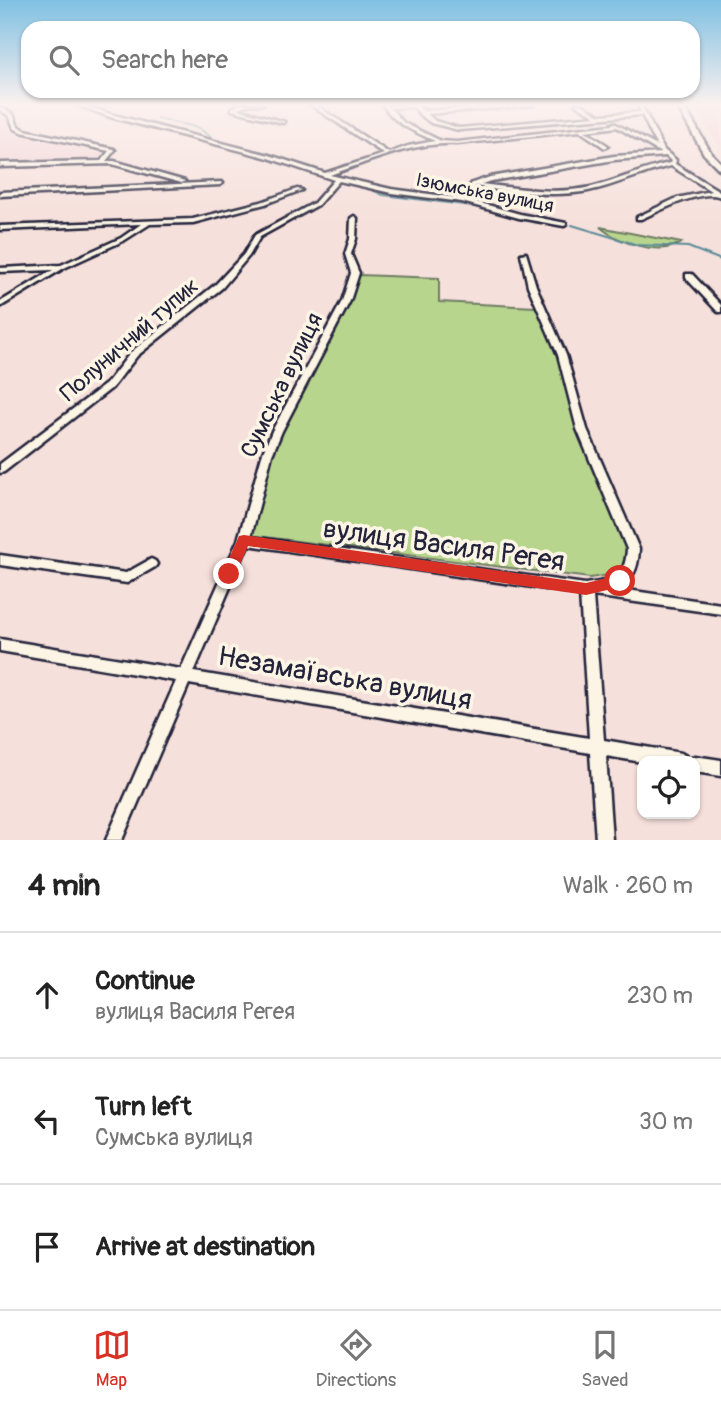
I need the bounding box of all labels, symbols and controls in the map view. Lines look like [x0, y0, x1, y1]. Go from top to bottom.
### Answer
search box [21, 21, 700, 98]
icon: search [45, 41, 83, 79]
text: Search here [101, 44, 228, 76]
street label: Ізюмська вулиця [414, 168, 556, 218]
street label: Полуничний тупик [54, 271, 205, 407]
street label: Сумська вулиця [234, 308, 329, 462]
street label: вулиця Василя Регея [321, 511, 567, 580]
route end [213, 558, 244, 589]
route start [604, 565, 635, 596]
street label: Незамаївська вулиця [215, 639, 474, 718]
map controls [637, 756, 700, 819]
button: locate [637, 756, 700, 819]
text: 4 min [28, 867, 101, 904]
text: Walk · 260 m [563, 871, 693, 900]
text: Continue [95, 965, 195, 997]
icon: ahead [28, 976, 66, 1014]
text: 230 m [627, 981, 693, 1010]
text: вулиця Василя Регея [95, 997, 295, 1026]
text: Turn left [95, 1091, 191, 1123]
icon: left [28, 1102, 66, 1140]
text: 30 m [639, 1107, 693, 1136]
text: Сумська вулиця [95, 1123, 253, 1152]
icon: arrive [28, 1228, 66, 1266]
text: Arrive at destination [95, 1231, 315, 1263]
tab: Map [93, 1326, 131, 1392]
tab: Directions [316, 1326, 396, 1392]
tab: Saved [581, 1326, 628, 1392]

